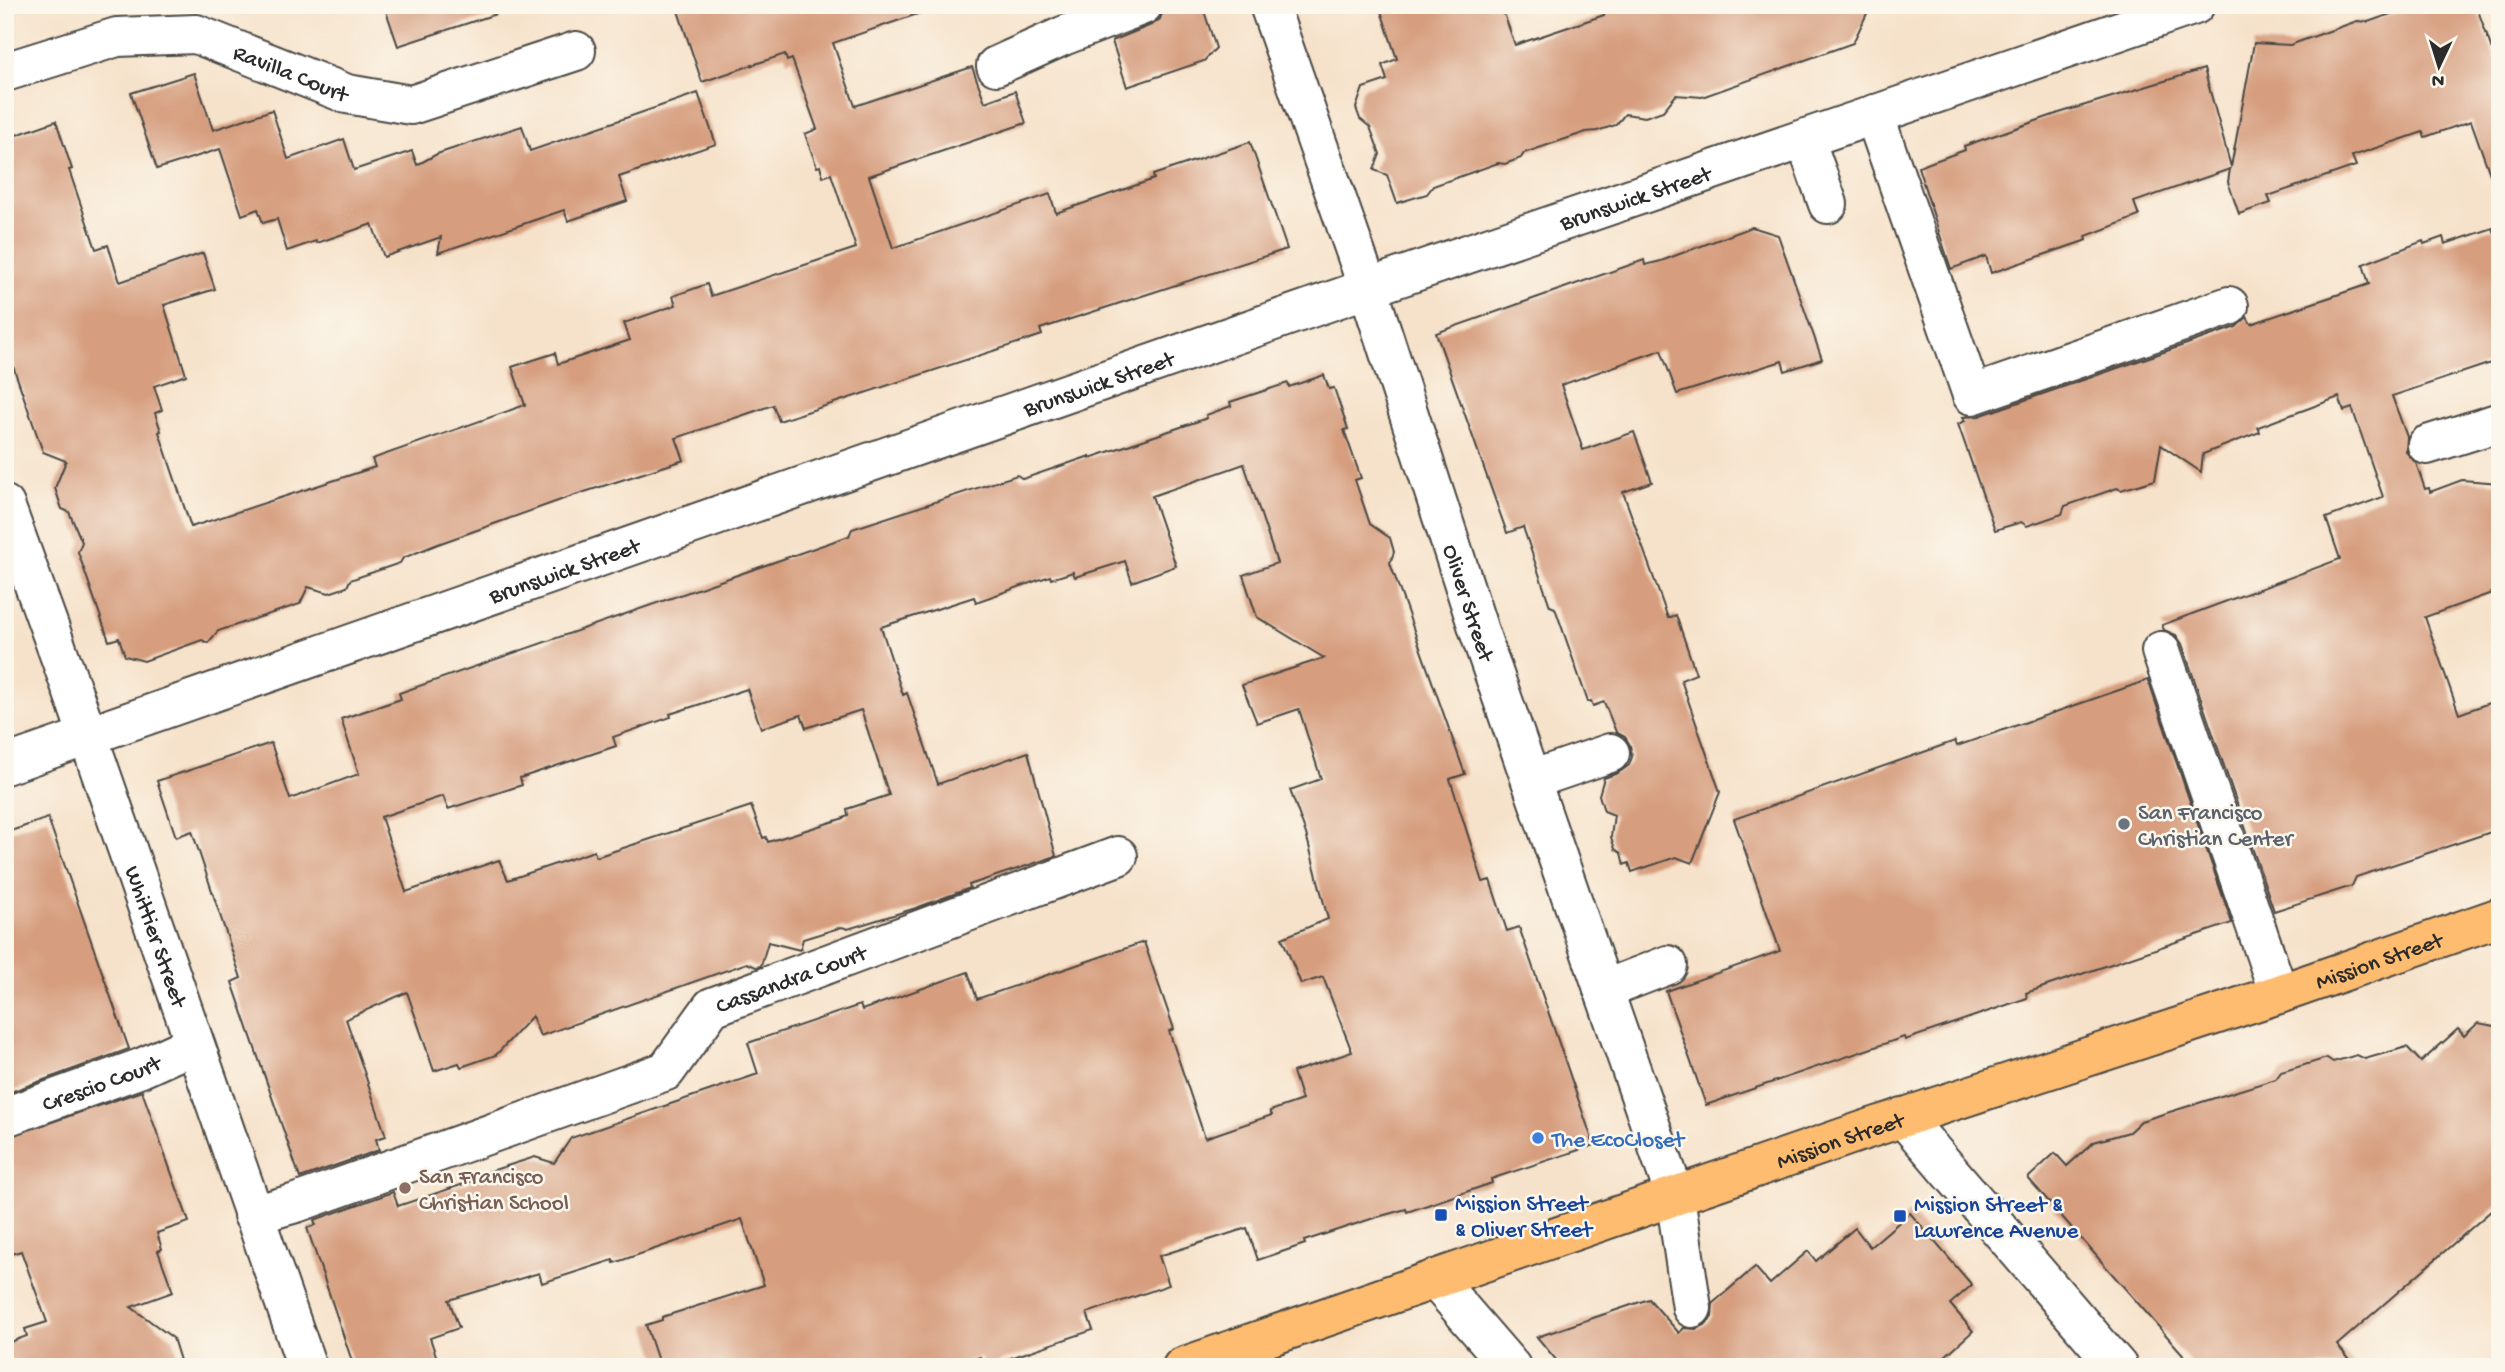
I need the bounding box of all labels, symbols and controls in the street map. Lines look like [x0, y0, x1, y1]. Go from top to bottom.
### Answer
north arrow [2404, 32, 2474, 102]
street label: Ravilla Court [229, 40, 353, 111]
text: N [2431, 68, 2445, 91]
street label: Brunswick Street [1556, 161, 1716, 239]
street label: Brunswick Street [1019, 346, 1180, 425]
street label: Brunswick Street [485, 533, 645, 612]
street label: Oliver Street [1435, 542, 1499, 667]
place label: San Francisco Christian Center [2138, 801, 2294, 854]
marker: San Francisco Christian Center [2116, 816, 2132, 832]
street label: Whittier Street [117, 863, 192, 1013]
street label: Mission Street [2313, 928, 2448, 997]
street label: Cassandra Court [713, 940, 872, 1021]
street label: Crescio Court [39, 1050, 167, 1119]
street label: Mission Street [1774, 1108, 1909, 1177]
place label: The EcoCloset [1550, 1128, 1685, 1155]
marker: The EcoCloset [1530, 1130, 1546, 1146]
place label: San Francisco Christian School [419, 1165, 569, 1218]
marker: San Francisco Christian School [397, 1180, 413, 1196]
place label: Mission Street & Oliver Street [1455, 1192, 1593, 1245]
place label: Mission Street & Lawrence Avenue [1914, 1193, 2079, 1246]
marker: Mission Street & Oliver Street [1433, 1207, 1449, 1223]
marker: Mission Street & Lawrence Avenue [1892, 1208, 1908, 1224]

